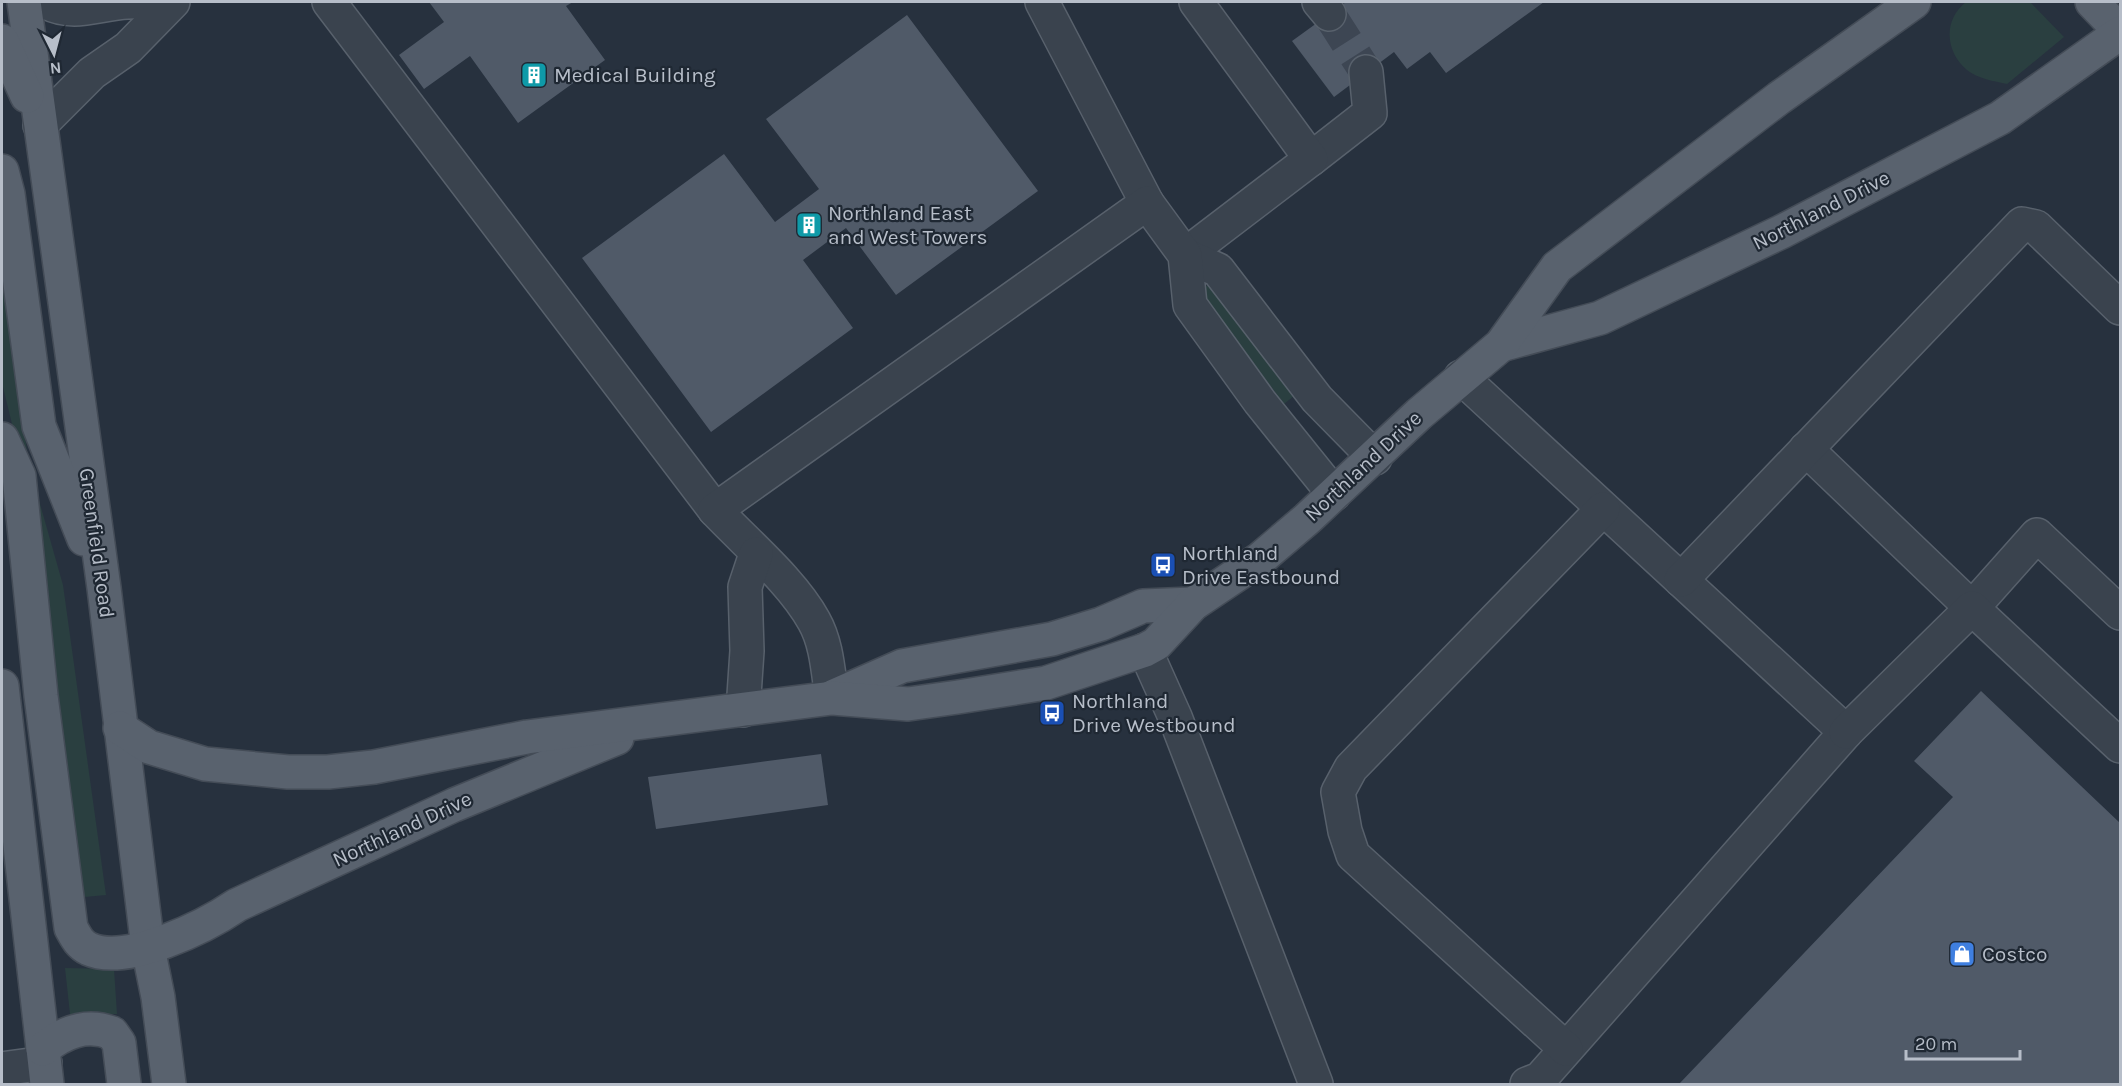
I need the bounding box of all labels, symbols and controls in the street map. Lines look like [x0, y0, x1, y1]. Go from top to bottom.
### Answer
north arrow [24, 24, 84, 84]
text: N [49, 58, 62, 78]
building icon: Medical Building [519, 60, 549, 90]
place label: Medical Building [554, 63, 716, 87]
street label: Northland Drive [1748, 165, 1894, 255]
place label: Northland East and West Towers [828, 201, 987, 249]
building icon: Northland East and West Towers [794, 210, 824, 240]
street label: Northland Drive [1300, 406, 1426, 526]
street label: Greenfield Road [75, 466, 119, 620]
place label: Northland Drive Eastbound [1182, 541, 1340, 589]
bus stop icon: Northland Drive Eastbound [1148, 550, 1178, 580]
place label: Northland Drive Westbound [1072, 689, 1236, 737]
bus stop icon: Northland Drive Westbound [1037, 698, 1067, 728]
street label: Northland Drive [329, 786, 475, 872]
shop icon: Costco [1947, 939, 1977, 969]
place label: Costco [1982, 942, 2048, 966]
scale bar [1906, 1023, 2020, 1061]
text: 20 m [1915, 1033, 1957, 1055]

